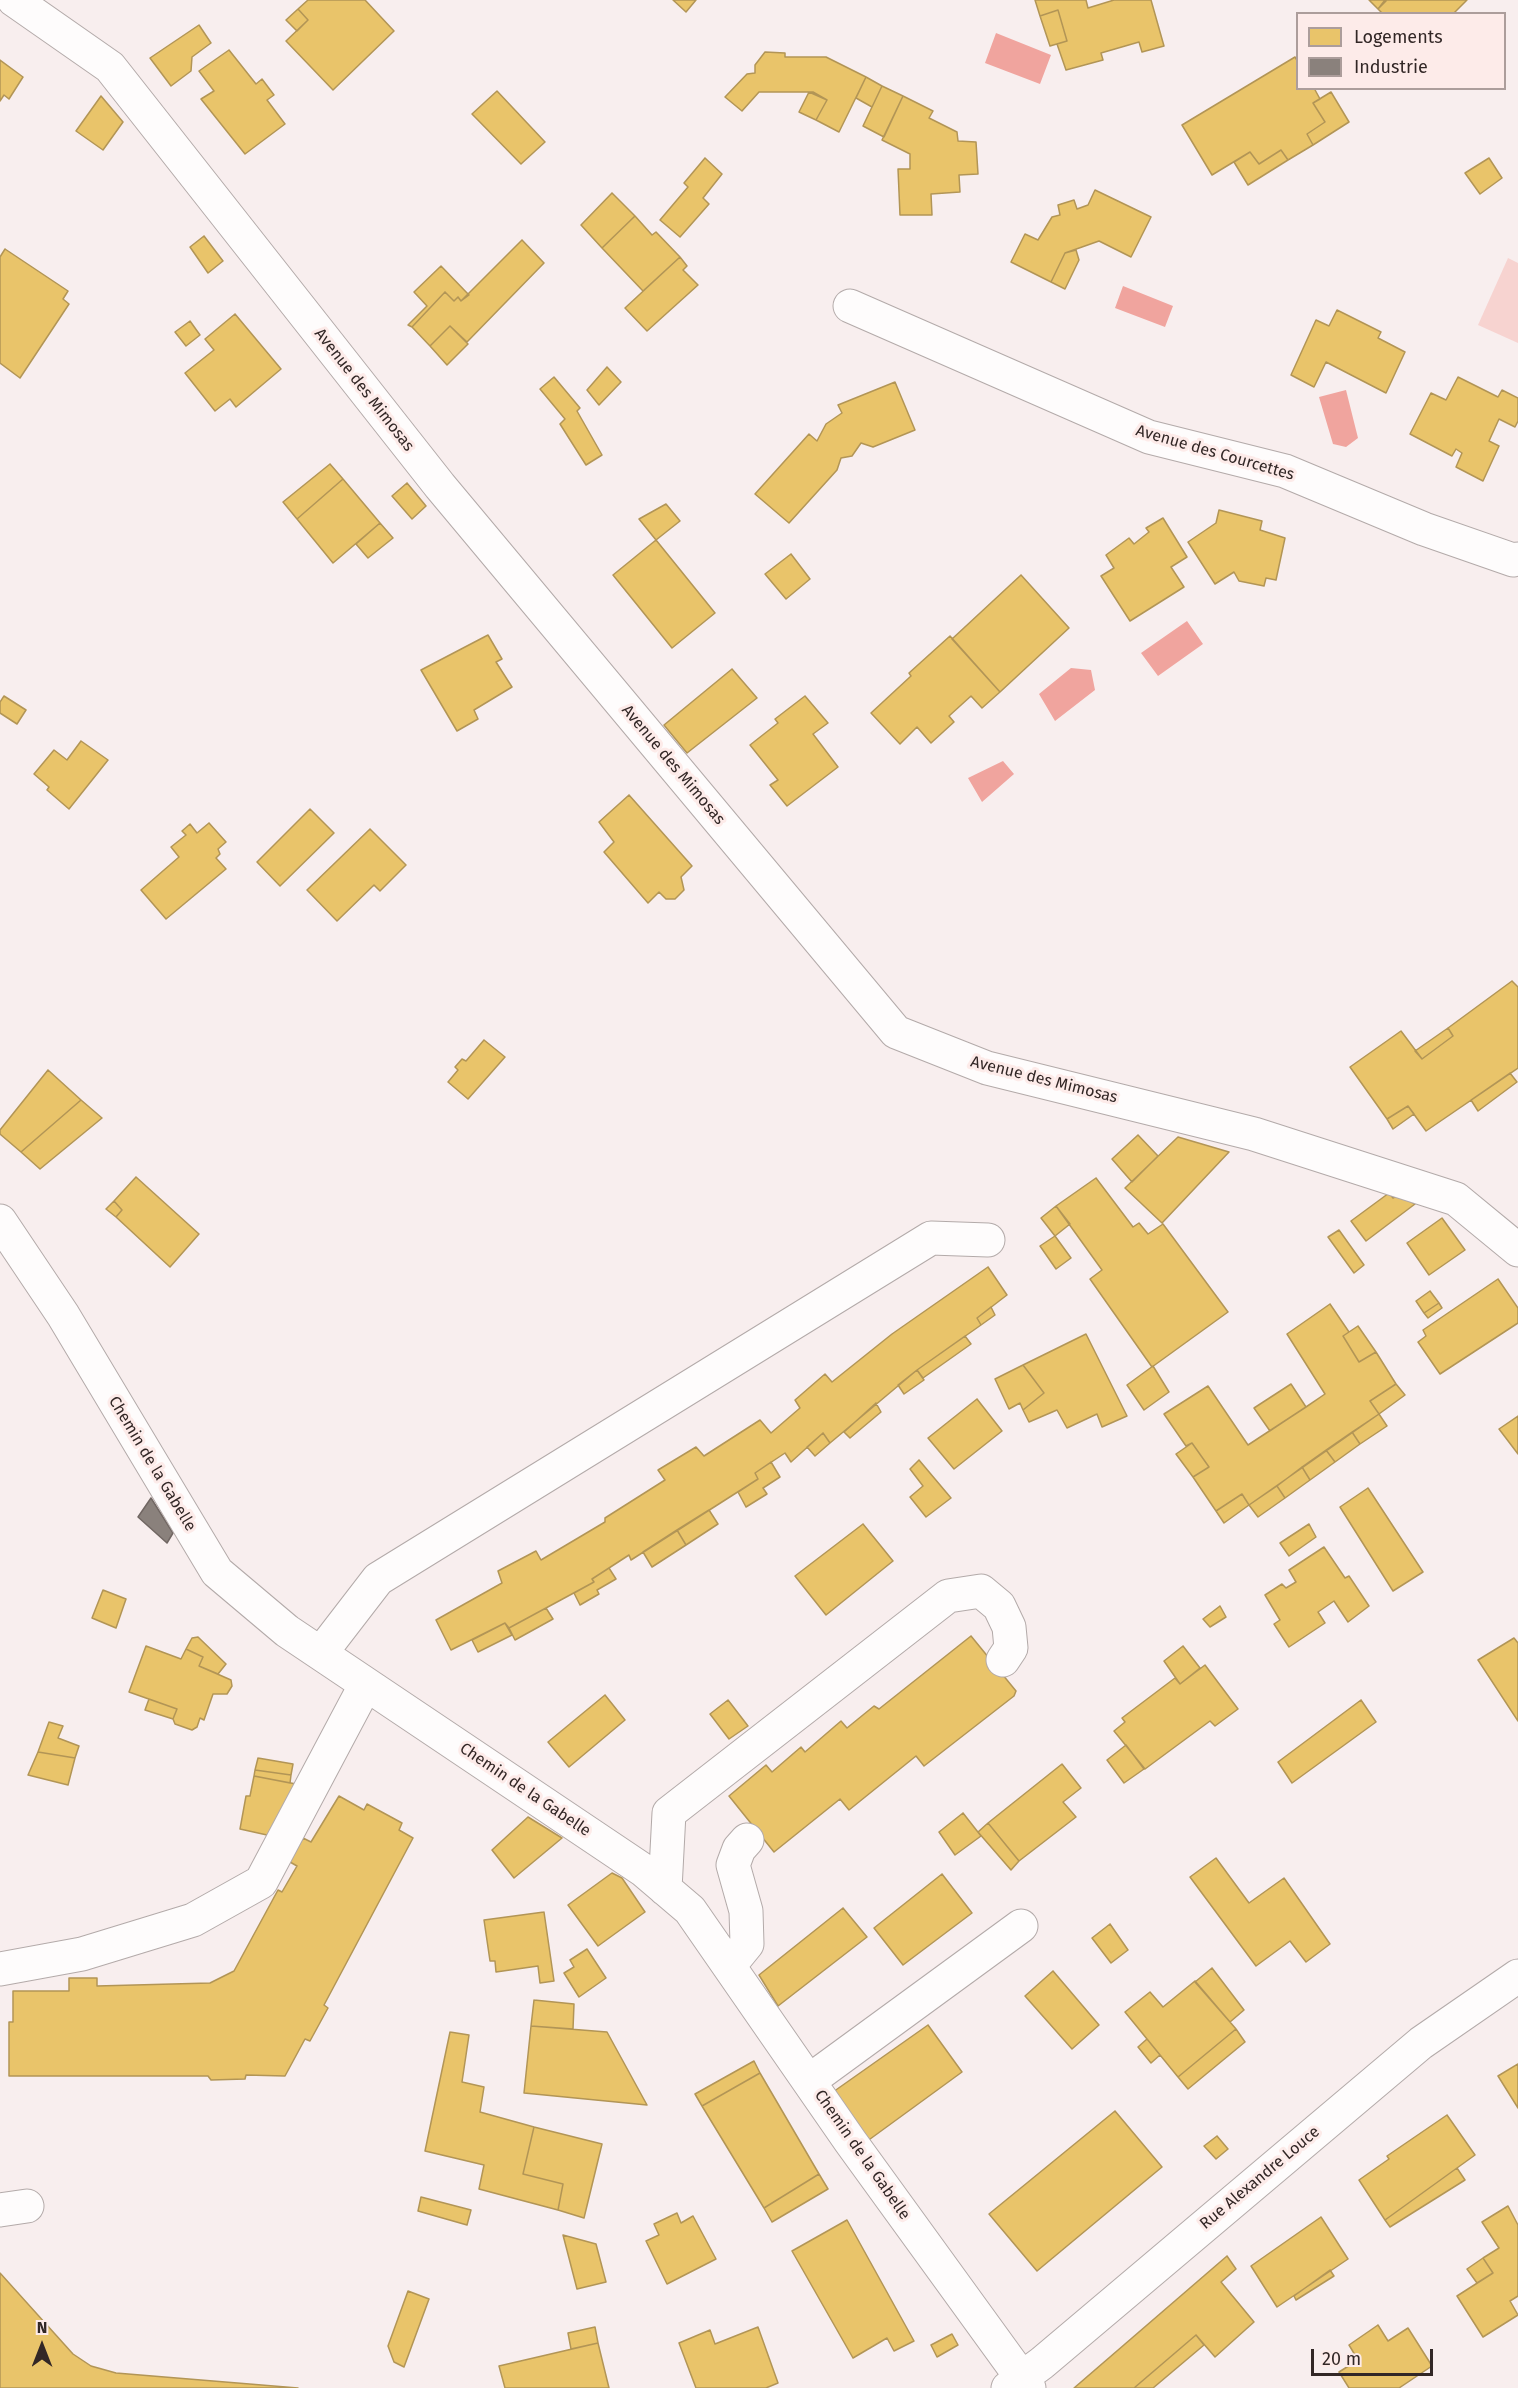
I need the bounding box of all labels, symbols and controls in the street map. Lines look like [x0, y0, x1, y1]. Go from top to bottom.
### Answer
legend [1296, 12, 1506, 90]
text: Logements [1354, 26, 1443, 48]
text: Industrie [1354, 56, 1428, 78]
street label: Avenue des Mimosas [310, 325, 418, 455]
street label: Avenue des Courcettes [1134, 421, 1296, 485]
street label: Avenue des Mimosas [617, 701, 729, 829]
street label: Avenue des Mimosas [969, 1052, 1119, 1108]
street label: Chemin de la Gabelle [104, 1393, 200, 1535]
street label: Chemin de la Gabelle [456, 1739, 594, 1841]
street label: Chemin de la Gabelle [810, 2086, 914, 2224]
street label: Rue Alexandre Louce [1196, 2122, 1324, 2234]
north arrow [12, 2316, 72, 2376]
text: N [37, 2318, 47, 2337]
scale bar [1314, 2337, 1436, 2375]
text: 20 m [1322, 2348, 1361, 2370]

